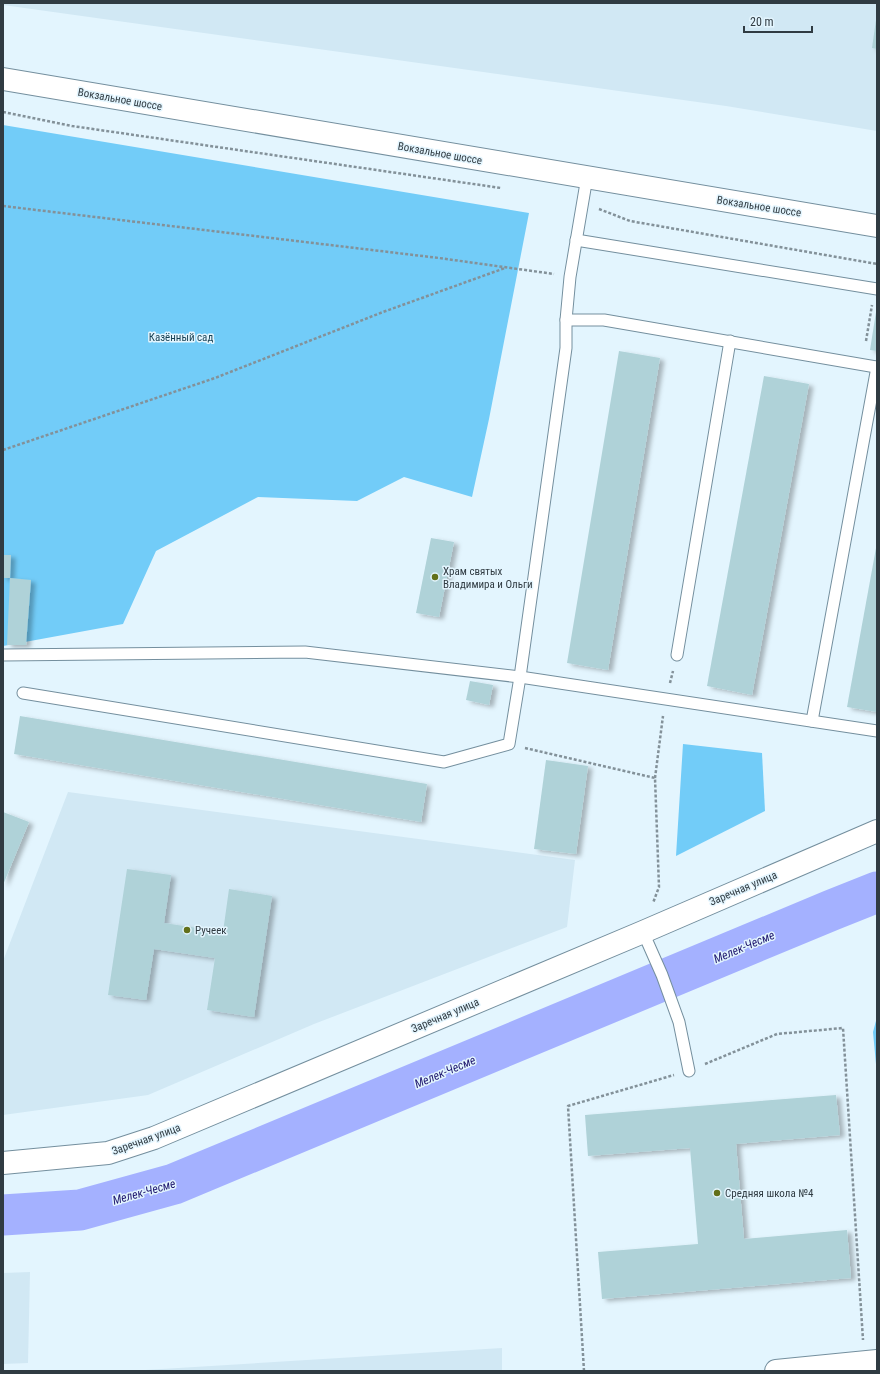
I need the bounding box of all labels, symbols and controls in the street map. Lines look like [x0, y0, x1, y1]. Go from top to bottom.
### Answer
scale bar [744, 8, 812, 34]
text: 20 m [750, 15, 774, 29]
street label: Вокзальное шоссе [77, 86, 163, 113]
street label: Вокзальное шоссе [397, 140, 483, 167]
street label: Вокзальное шоссе [716, 193, 802, 220]
park label: Казённый сад [149, 331, 213, 344]
place label: Храм святых Владимира и Ольги [443, 565, 533, 591]
marker: Храм святых Владимира и Ольги [430, 572, 440, 582]
street label: Заречная улица [707, 868, 779, 909]
place label: Ручеек [195, 924, 227, 937]
marker: Ручеек [182, 925, 192, 935]
water label: Мелек-Чесме [711, 928, 777, 966]
street label: Заречная улица [409, 995, 481, 1036]
water label: Мелек-Чесме [412, 1053, 478, 1091]
street label: Заречная улица [110, 1121, 182, 1158]
water label: Мелек-Чесме [111, 1176, 178, 1208]
place label: Средняя школа №4 [725, 1187, 814, 1200]
marker: Средняя школа №4 [712, 1188, 722, 1198]

